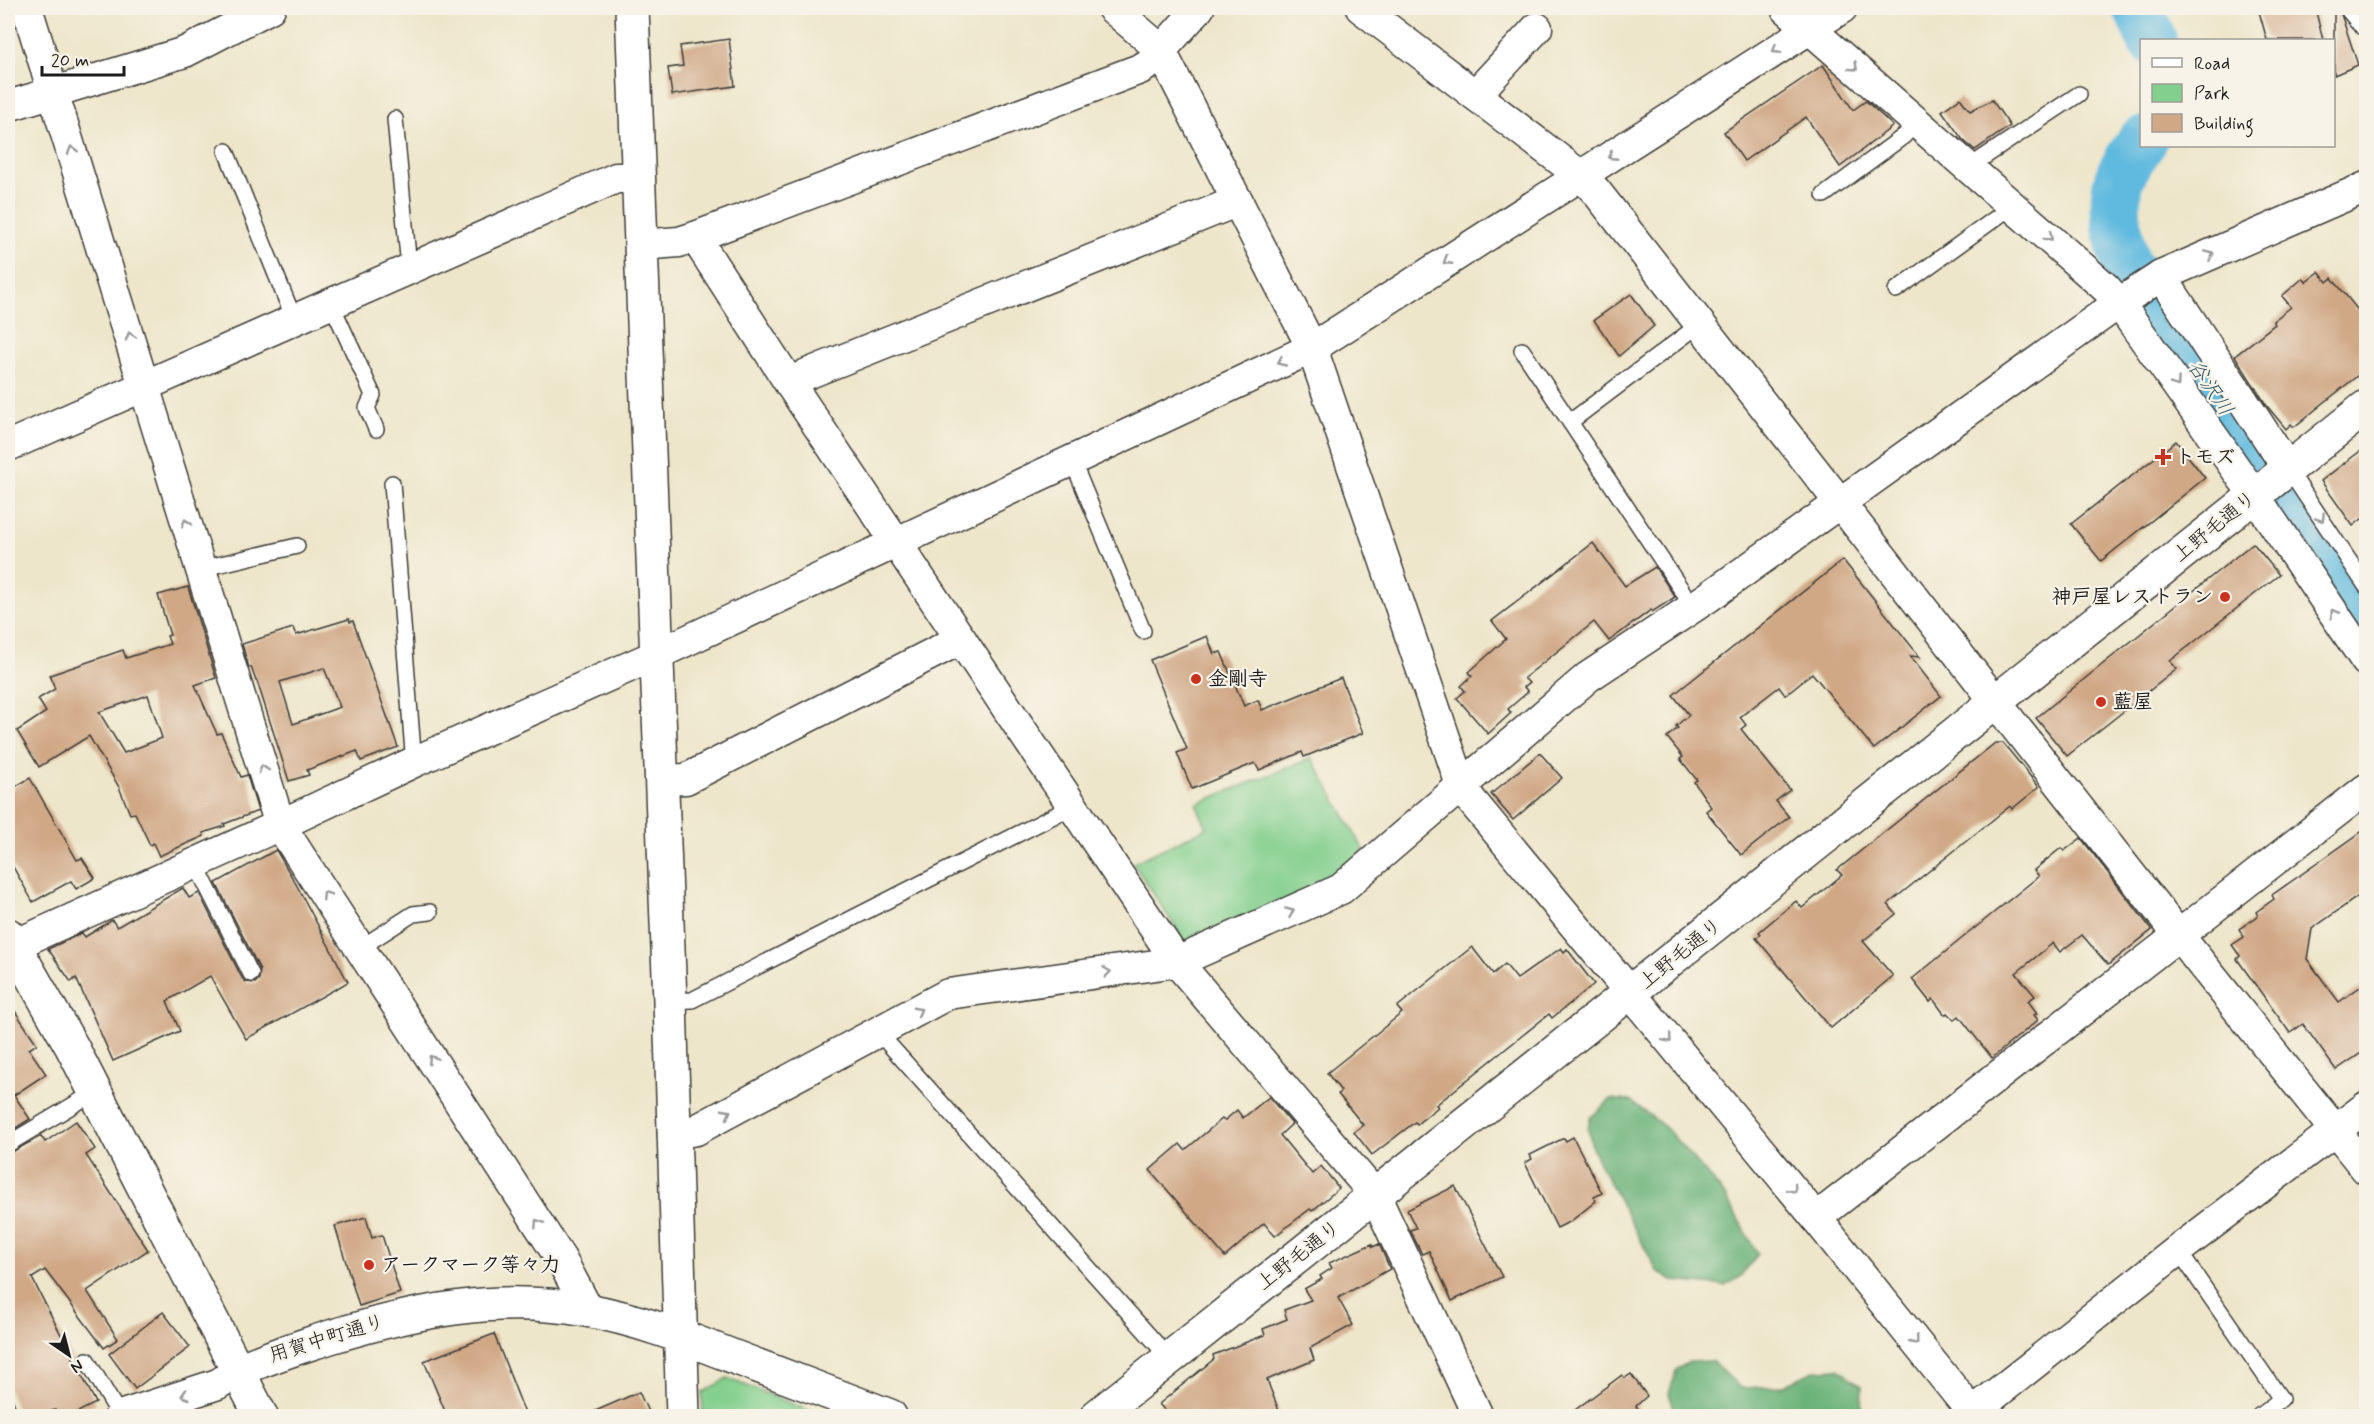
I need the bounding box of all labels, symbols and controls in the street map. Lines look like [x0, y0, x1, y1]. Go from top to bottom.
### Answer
scale bar [42, 39, 124, 77]
legend [2140, 39, 2335, 147]
one-way arrow [1771, 43, 1782, 54]
text: 20 m [51, 49, 89, 73]
text: Road [2194, 52, 2230, 76]
one-way arrow [1847, 60, 1858, 71]
text: Park [2194, 82, 2230, 106]
text: Building [2194, 112, 2254, 138]
one-way arrow [67, 145, 79, 156]
one-way arrow [1607, 149, 1618, 160]
one-way arrow [2042, 230, 2053, 241]
one-way arrow [2203, 250, 2214, 262]
one-way arrow [1443, 254, 1454, 265]
one-way arrow [125, 331, 137, 342]
water label: 谷沢川 [2181, 354, 2239, 422]
one-way arrow [1276, 355, 1287, 367]
one-way arrow [2169, 377, 2180, 388]
place label: トモズ [2175, 444, 2235, 471]
marker: トモズ [2156, 450, 2170, 464]
street label: 上野毛通り [2168, 485, 2262, 569]
one-way arrow [2314, 511, 2325, 522]
one-way arrow [181, 518, 193, 529]
place label: 神戸屋レストラン [2051, 584, 2213, 611]
marker: 神戸屋レストラン [2218, 590, 2232, 604]
one-way arrow [2330, 609, 2341, 620]
place label: 金剛寺 [1208, 666, 1268, 693]
marker: 金剛寺 [1189, 672, 1203, 686]
place label: 藍屋 [2113, 689, 2153, 716]
marker: 藍屋 [2094, 695, 2108, 709]
one-way arrow [258, 764, 270, 775]
one-way arrow [322, 891, 333, 902]
one-way arrow [1284, 907, 1295, 919]
street label: 上野毛通り [1634, 912, 1728, 996]
one-way arrow [1102, 966, 1111, 979]
one-way arrow [911, 1007, 922, 1018]
one-way arrow [1661, 1032, 1672, 1043]
one-way arrow [428, 1055, 439, 1066]
one-way arrow [721, 1109, 732, 1120]
one-way arrow [1785, 1182, 1796, 1193]
street label: 上野毛通り [1251, 1215, 1347, 1297]
one-way arrow [533, 1219, 545, 1229]
place label: アークマーク等々力 [381, 1252, 560, 1279]
marker: アークマーク等々力 [362, 1258, 376, 1272]
street label: 用賀中町通り [266, 1309, 388, 1369]
north arrow [39, 1325, 99, 1385]
one-way arrow [1907, 1334, 1918, 1345]
text: N [66, 1354, 87, 1378]
one-way arrow [180, 1388, 191, 1400]

